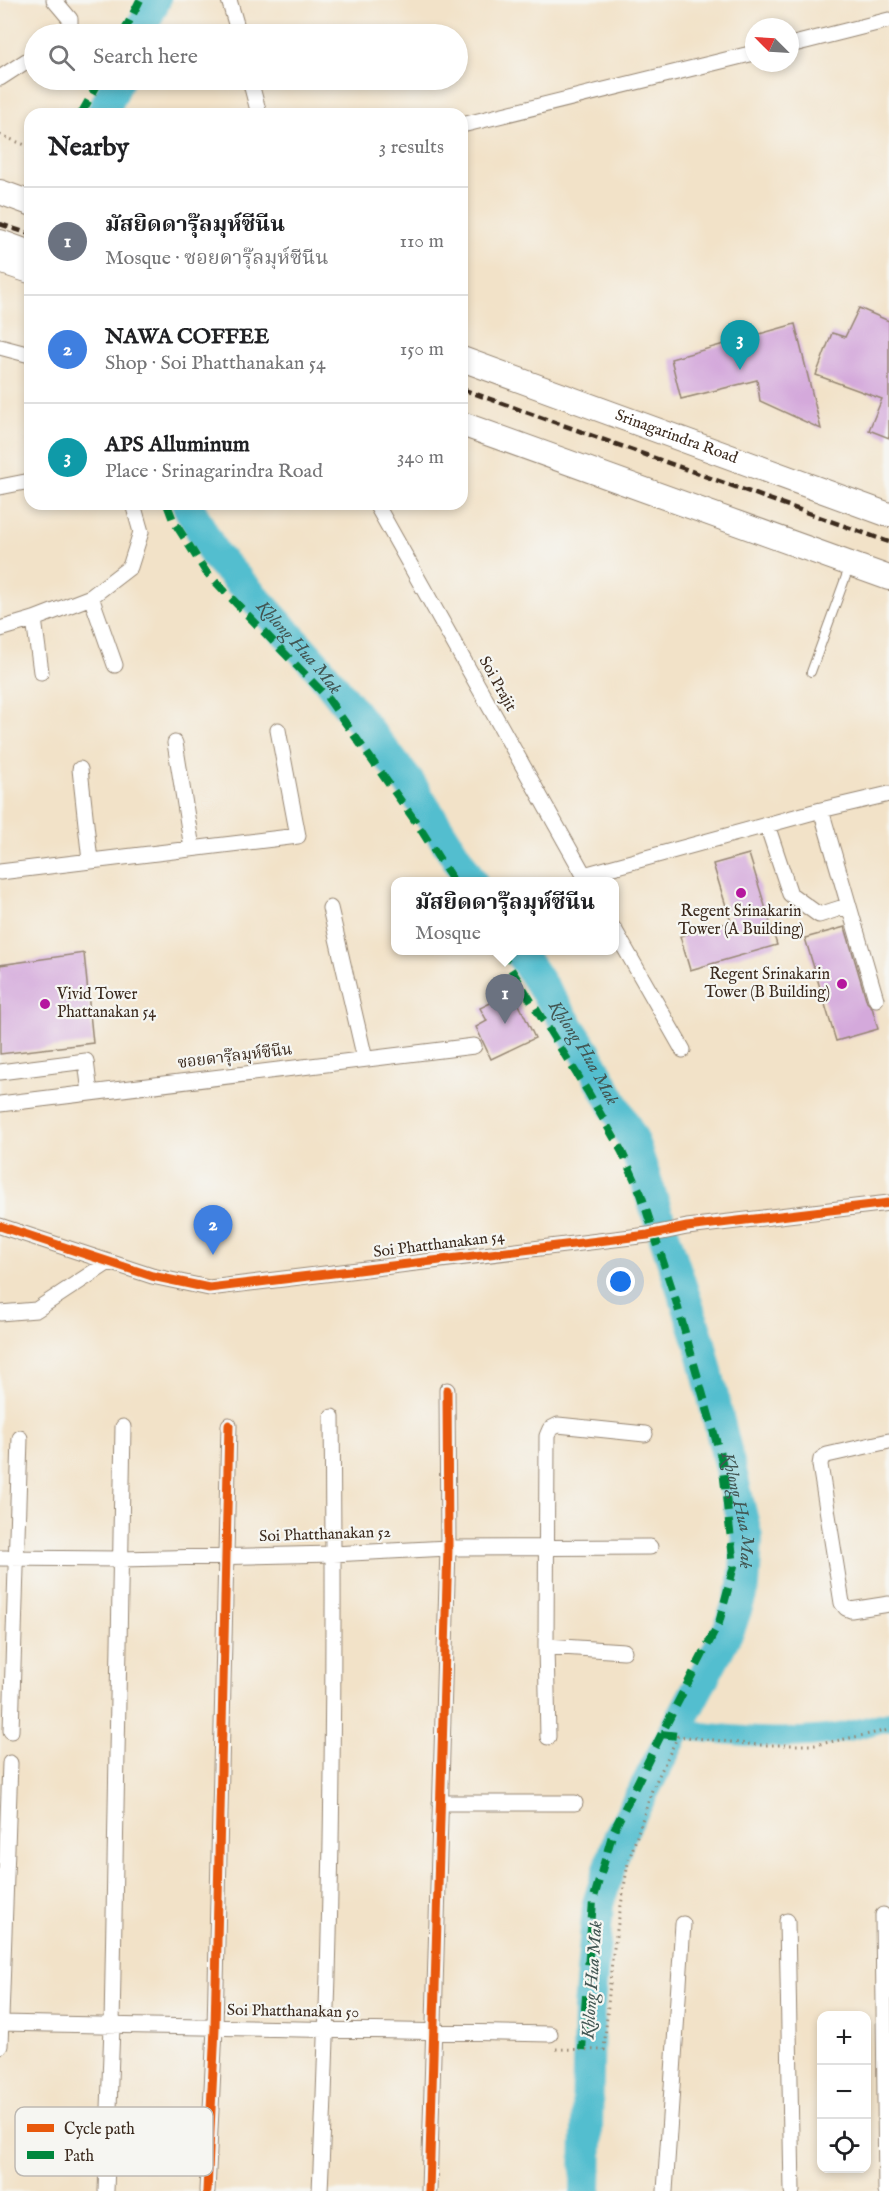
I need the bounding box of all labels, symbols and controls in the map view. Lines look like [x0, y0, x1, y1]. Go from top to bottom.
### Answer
north arrow [745, 18, 799, 72]
search box [24, 24, 468, 90]
icon: search [45, 41, 78, 74]
text: Search here [93, 43, 198, 71]
text: Nearby [48, 131, 129, 164]
text: 3 results [379, 135, 444, 160]
text: มัสยิดดารุ๊ลมุห์ซีนีน [105, 211, 285, 239]
text: 1 [64, 229, 71, 254]
text: 110 m [400, 229, 444, 254]
text: Mosque · ซอยดารุ๊ลมุห์ซีนีน [105, 246, 328, 271]
pin: 3 [720, 320, 760, 370]
text: NAWA COFFEE [105, 323, 269, 351]
text: 2 [63, 337, 72, 362]
text: 150 m [400, 337, 444, 362]
text: Shop · Soi Phatthanakan 54 [105, 351, 326, 376]
street label: Srinagarindra Road [612, 406, 741, 469]
text: APS Alluminum [105, 431, 250, 459]
text: 3 [64, 445, 71, 470]
text: 340 m [397, 445, 444, 470]
text: Place · Srinagarindra Road [105, 459, 323, 484]
water label: Khlong Hua Mak [250, 595, 347, 699]
street label: Soi Prajit [474, 653, 521, 716]
popup [391, 877, 619, 955]
marker: Regent Srinakarin Tower (A Building) [734, 886, 748, 900]
text: มัสยิดดารุ๊ลมุห์ซีนีน [415, 889, 595, 917]
place label: Regent Srinakarin Tower (A Building) [678, 902, 804, 940]
text: Mosque [415, 921, 481, 946]
place label: Regent Srinakarin Tower (B Building) [704, 965, 830, 1003]
pin: 1 [486, 974, 524, 1024]
marker: Regent Srinakarin Tower (B Building) [835, 977, 849, 991]
place label: Vivid Tower Phattanakan 54 [56, 985, 156, 1023]
water label: Khlong Hua Mak [542, 995, 624, 1109]
marker: Vivid Tower Phattanakan 54 [38, 997, 52, 1011]
street label: ซอยดารุ๊ลมุห์ซีนีน [176, 1039, 294, 1074]
pin: 2 [194, 1206, 232, 1255]
street label: Soi Phatthanakan 54 [372, 1227, 506, 1263]
your location [606, 1267, 635, 1296]
water label: Khlong Hua Mak [715, 1449, 759, 1569]
street label: Soi Phatthanakan 52 [259, 1523, 391, 1547]
water label: Khlong Hua Mak [577, 1920, 609, 2041]
street label: Soi Phatthanakan 50 [227, 2001, 359, 2023]
map controls [817, 2011, 871, 2173]
button: + [817, 2011, 871, 2065]
button: − [817, 2065, 871, 2119]
legend [15, 2107, 213, 2176]
button: locate [817, 2119, 871, 2173]
text: Cycle path [64, 2120, 135, 2140]
text: Path [64, 2147, 95, 2167]

